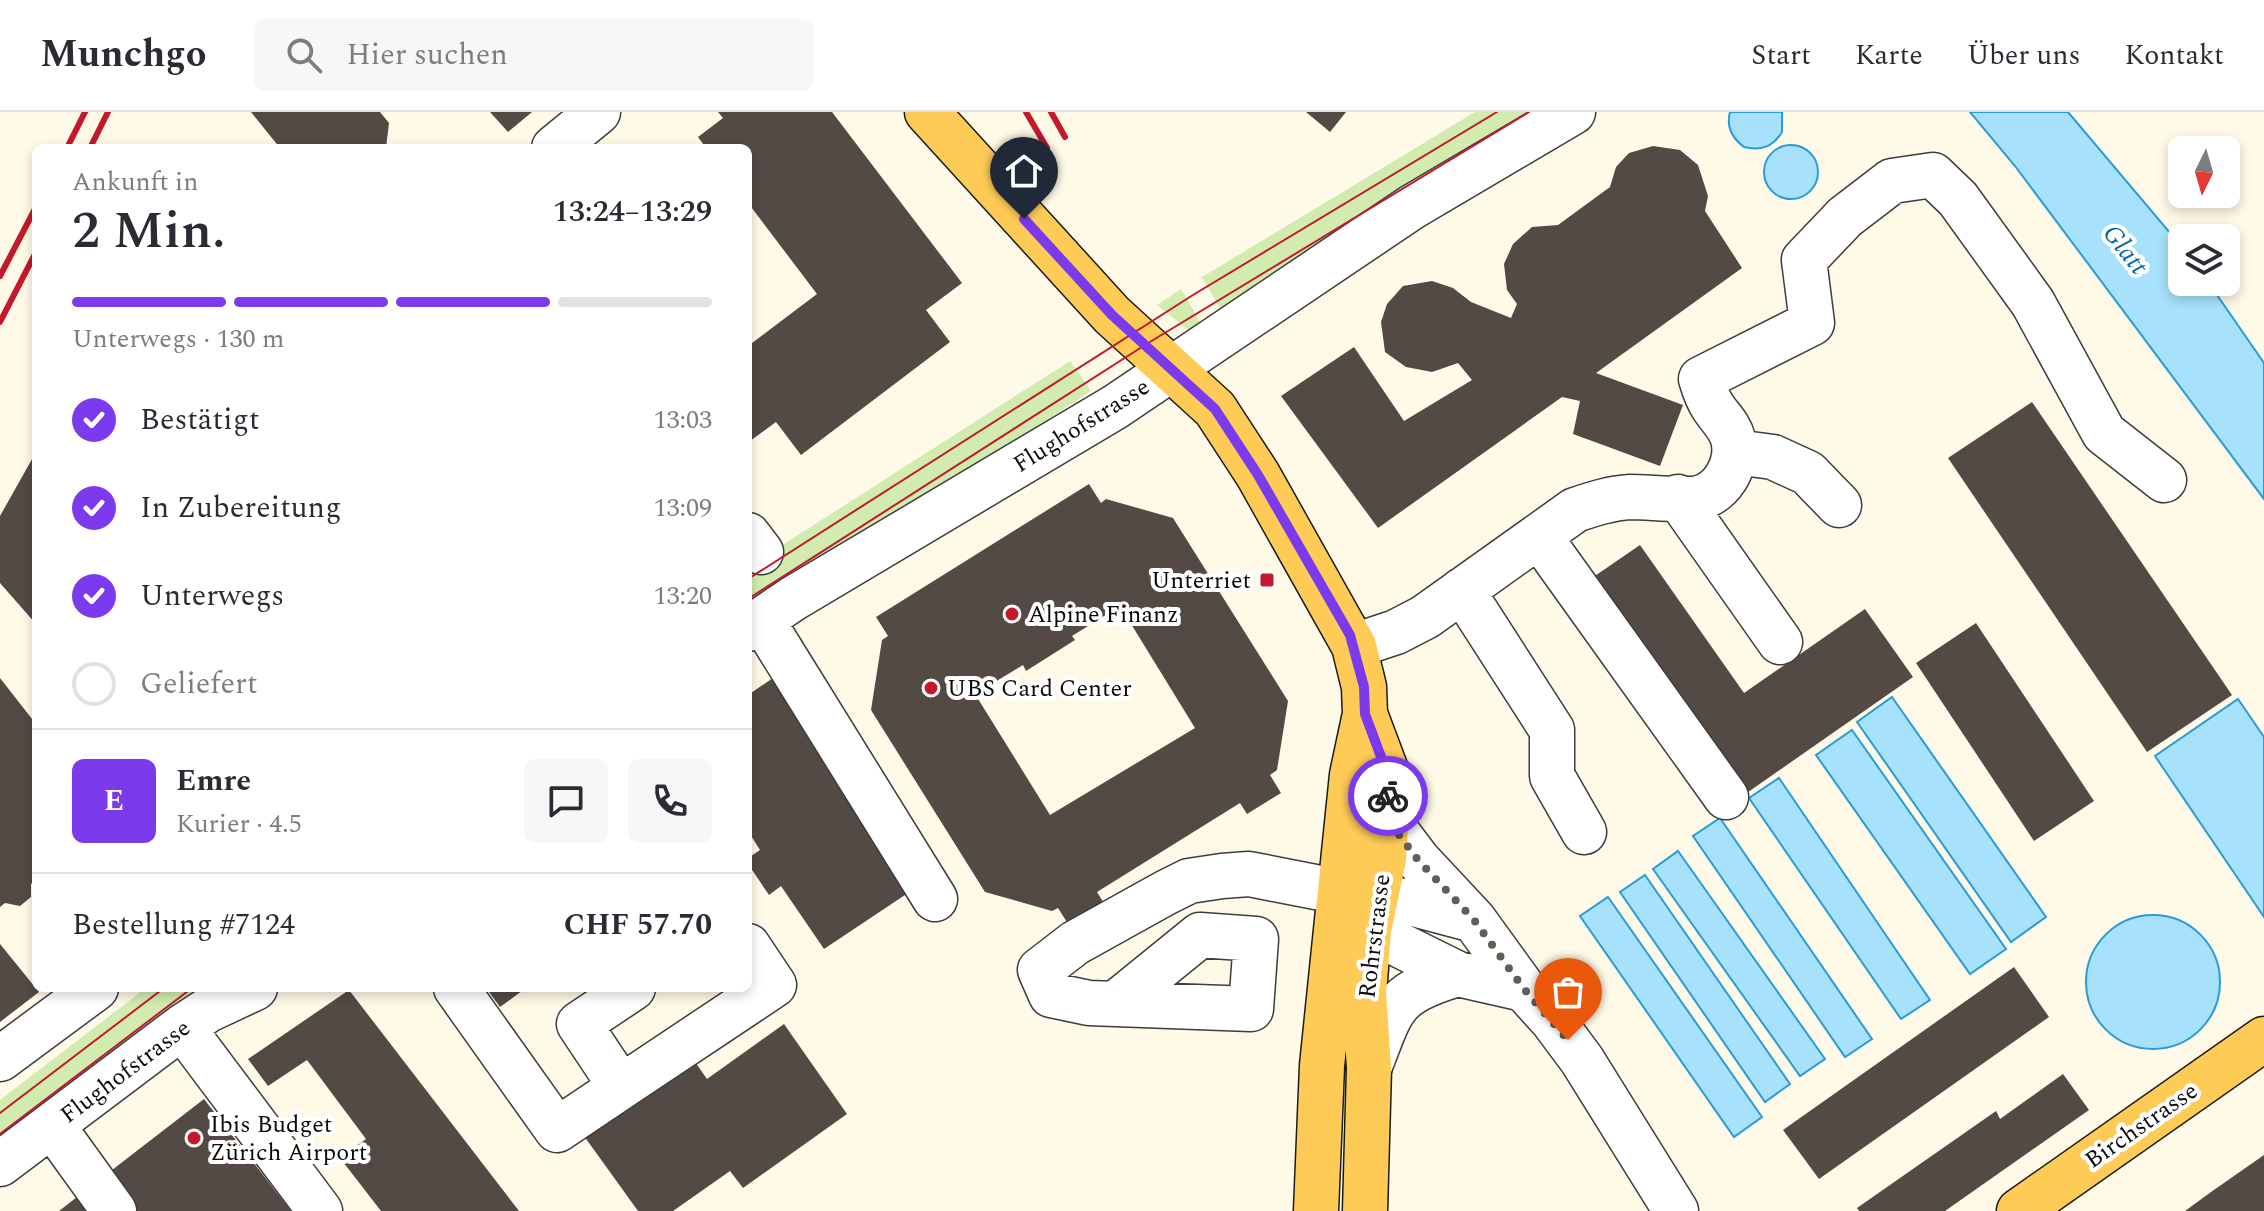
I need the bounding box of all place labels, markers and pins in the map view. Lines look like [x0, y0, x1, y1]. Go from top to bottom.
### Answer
pin [990, 137, 1058, 219]
place label: Unterriet [1151, 563, 1251, 599]
marker: Unterriet [1258, 571, 1276, 589]
place label: Alpine Finanz [1028, 597, 1179, 633]
marker: Alpine Finanz [1003, 605, 1021, 623]
place label: UBS Card Center [947, 671, 1132, 707]
marker: UBS Card Center [922, 679, 940, 697]
pin [1534, 958, 1602, 1040]
place label: Ibis Budget Zürich Airport [210, 1107, 367, 1171]
marker: Ibis Budget Zürich Airport [185, 1129, 203, 1147]

